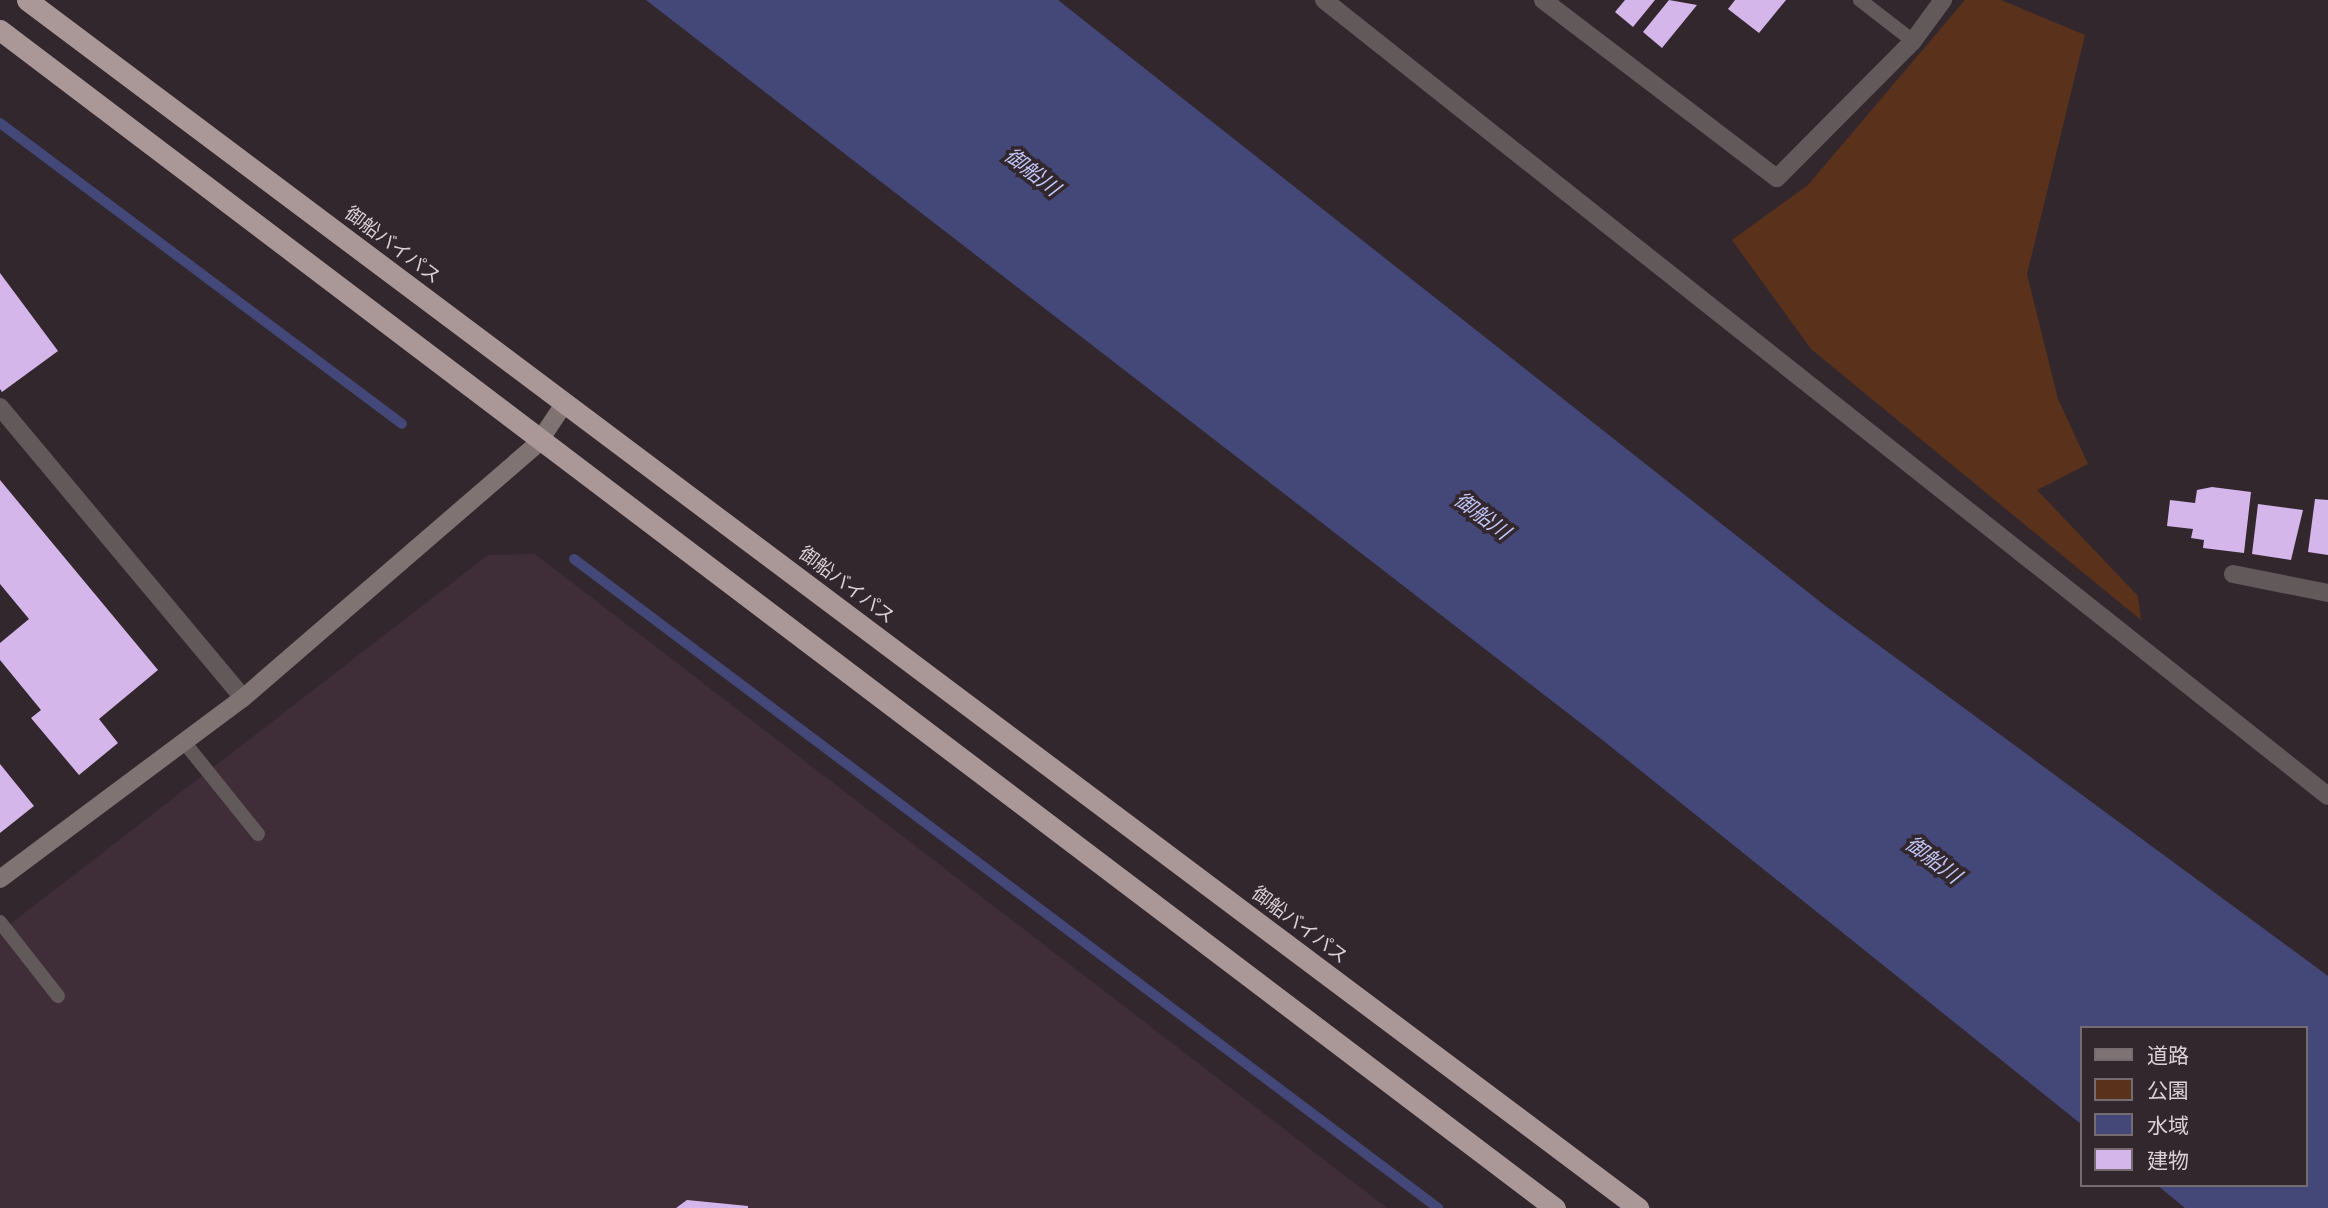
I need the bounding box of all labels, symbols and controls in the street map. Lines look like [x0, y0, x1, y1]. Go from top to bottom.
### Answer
water label: 御船川 [999, 143, 1065, 201]
street label: 御船バイパス [340, 203, 444, 289]
water label: 御船川 [1449, 487, 1515, 545]
street label: 御船バイパス [794, 543, 898, 629]
water label: 御船川 [1900, 831, 1966, 889]
street label: 御船バイパス [1247, 883, 1351, 969]
legend [2080, 1026, 2307, 1187]
text: 道路 [2147, 1041, 2189, 1071]
text: 公園 [2147, 1076, 2189, 1106]
text: 水域 [2147, 1111, 2189, 1141]
text: 建物 [2147, 1146, 2189, 1176]

